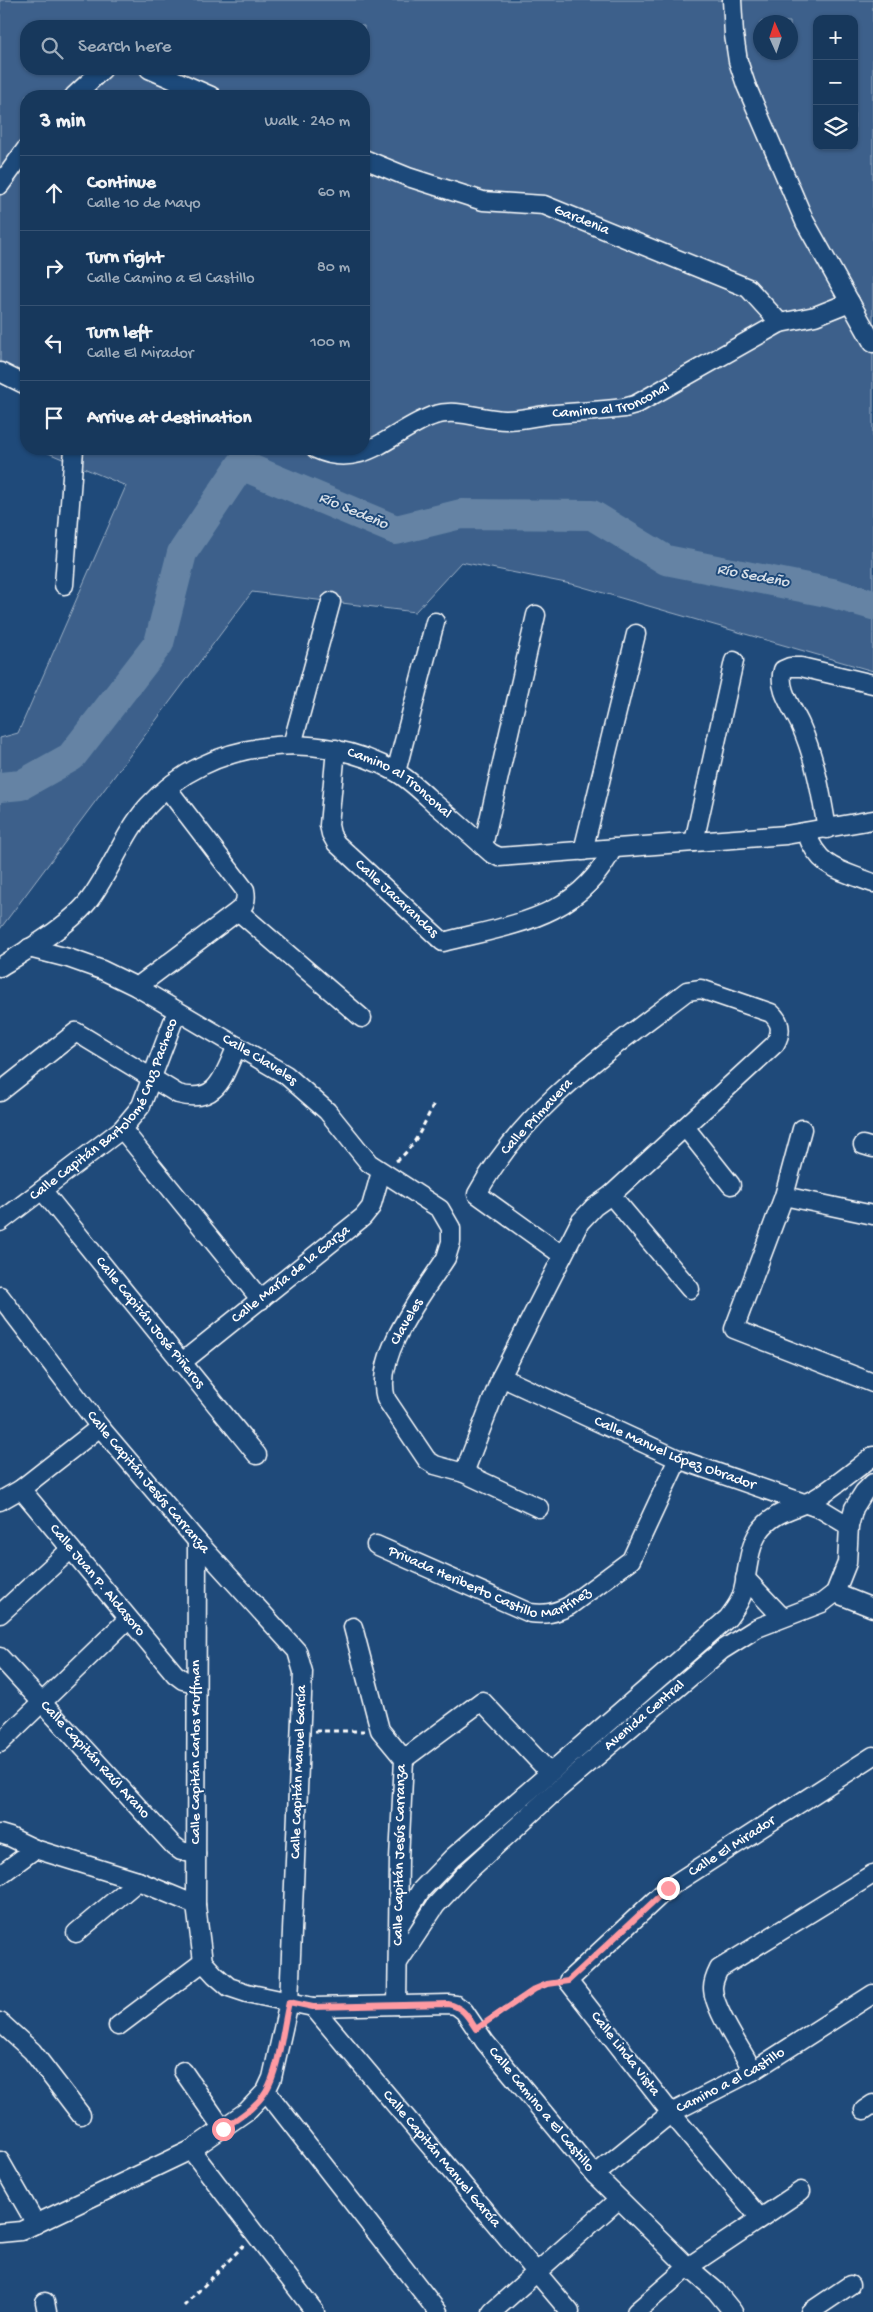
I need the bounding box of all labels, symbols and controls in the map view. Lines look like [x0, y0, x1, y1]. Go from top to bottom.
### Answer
north arrow [753, 15, 798, 60]
map controls [813, 15, 858, 150]
button: + [813, 15, 858, 60]
search box [20, 20, 370, 75]
icon: search [38, 34, 66, 62]
text: Search here [78, 36, 172, 59]
button: − [813, 60, 858, 105]
button: layers [813, 105, 858, 150]
text: 3 min [40, 110, 85, 135]
text: Walk · 240 m [265, 113, 350, 132]
text: Continue [87, 172, 156, 195]
icon: ahead [40, 179, 68, 207]
text: 60 m [318, 184, 350, 203]
text: Calle 10 de Mayo [87, 195, 201, 214]
street label: Gardenia [551, 201, 613, 240]
text: Turn right [87, 247, 163, 270]
icon: right [40, 254, 68, 282]
text: 80 m [317, 259, 350, 278]
text: Calle Camino a El Castillo [87, 270, 254, 289]
text: Turn left [87, 322, 151, 345]
icon: left [40, 329, 68, 357]
text: 100 m [310, 334, 350, 353]
text: Calle El Mirador [87, 345, 193, 364]
street label: Camino al Tronconal [552, 378, 673, 423]
icon: arrive [40, 404, 68, 432]
text: Arrive at destination [87, 407, 251, 430]
water label: Río Sedeño [316, 489, 391, 535]
water label: Río Sedeño [715, 561, 791, 593]
street label: Camino al Tronconal [345, 744, 455, 823]
street label: Calle Jacarandas [351, 856, 442, 942]
street label: Calle Capitán Bartolomé Cruz Pacheco [26, 1016, 182, 1205]
street label: Calle Claveles [219, 1030, 302, 1090]
street label: Calle Primavera [497, 1074, 578, 1159]
street label: Calle María de la Garza [228, 1221, 354, 1328]
street label: Calle Capitán José Piñeros [91, 1253, 209, 1393]
street label: Claveles [387, 1295, 428, 1348]
street label: Calle Capitán Jesús Carranza [82, 1408, 214, 1558]
street label: Calle Manuel López Obrador [591, 1412, 759, 1495]
street label: Calle Juan P. Aldasoro [45, 1521, 149, 1640]
street label: Privada Heriberto Castillo Martínez [384, 1542, 595, 1623]
street label: Calle Capitán Carlos Kruffman [187, 1660, 205, 1844]
street label: Avenida Central [601, 1676, 689, 1755]
street label: Calle Capitán Manuel García [287, 1684, 311, 1859]
street label: Calle Capitán Raúl Arano [36, 1697, 154, 1823]
street label: Calle Capitán Jesús Carranza [389, 1764, 411, 1946]
street label: Calle El Mirador [685, 1811, 780, 1881]
route end [657, 1877, 680, 1900]
street label: Calle Linda Vista [586, 2008, 664, 2100]
street label: Calle Camino a El Castillo [484, 2043, 598, 2176]
street label: Camino a el Castillo [673, 2044, 789, 2118]
street label: Calle Capitán Manuel García [378, 2087, 505, 2232]
route start [212, 2118, 235, 2141]

